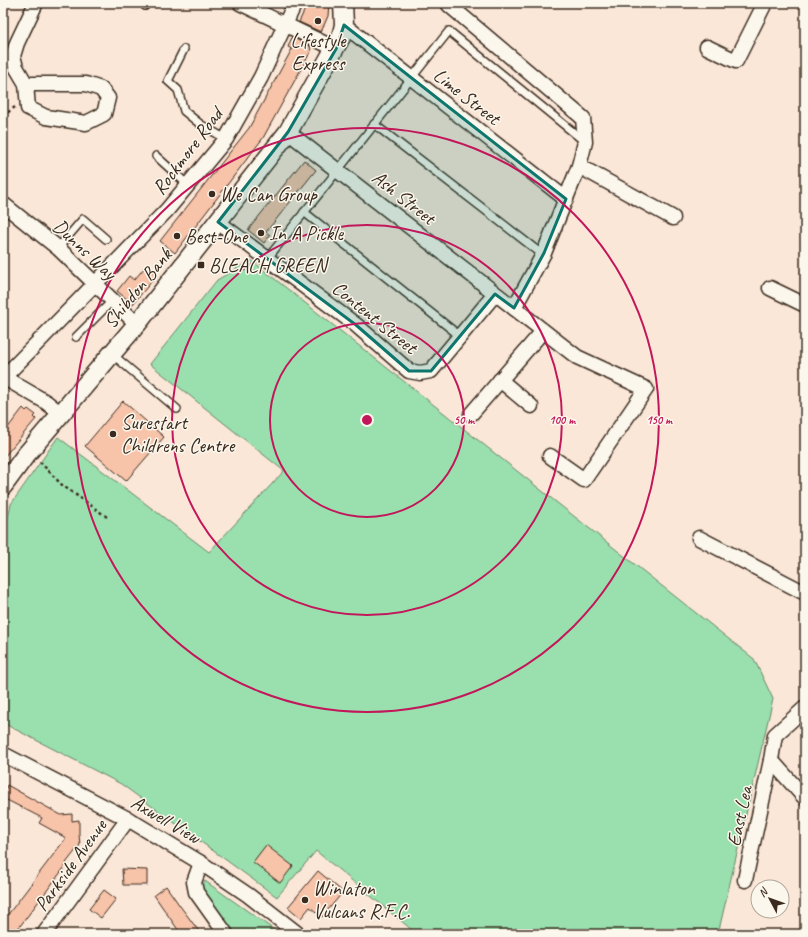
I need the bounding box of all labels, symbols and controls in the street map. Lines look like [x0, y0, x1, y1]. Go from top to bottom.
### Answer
marker: Lifestyle Express [313, 16, 323, 26]
place label: Lifestyle Express [290, 28, 347, 76]
street label: Lime Street [428, 62, 507, 132]
street label: Rockmore Road [147, 100, 230, 200]
street label: Ash Street [367, 165, 442, 231]
place label: We Can Group [220, 182, 318, 207]
marker: We Can Group [207, 189, 217, 199]
street label: Dunns Way [48, 214, 123, 287]
place label: In A Pickle [269, 221, 344, 246]
place label: Best-One [185, 224, 249, 249]
marker: In A Pickle [256, 228, 266, 238]
marker: Best-One [172, 231, 182, 241]
street label: Shibdon Bank [98, 242, 178, 333]
place label: BLEACH GREEN [209, 253, 329, 278]
marker: BLEACH GREEN [196, 260, 206, 270]
street label: Content Street [327, 276, 424, 361]
place label: Surestart Childrens Centre [121, 410, 236, 458]
text: 50 m [454, 412, 475, 428]
text: 100 m [549, 412, 576, 428]
text: 150 m [646, 412, 673, 428]
centre of rings [360, 413, 374, 427]
marker: Surestart Childrens Centre [108, 429, 118, 439]
street label: East Lea [721, 782, 758, 848]
street label: Axwell View [127, 790, 206, 850]
street label: Parkside Avenue [29, 813, 113, 916]
place label: Winlaton Vulcans R.F.C. [313, 876, 410, 924]
north arrow [750, 879, 790, 919]
text: N [755, 884, 771, 900]
marker: Winlaton Vulcans R.F.C. [300, 895, 310, 905]

